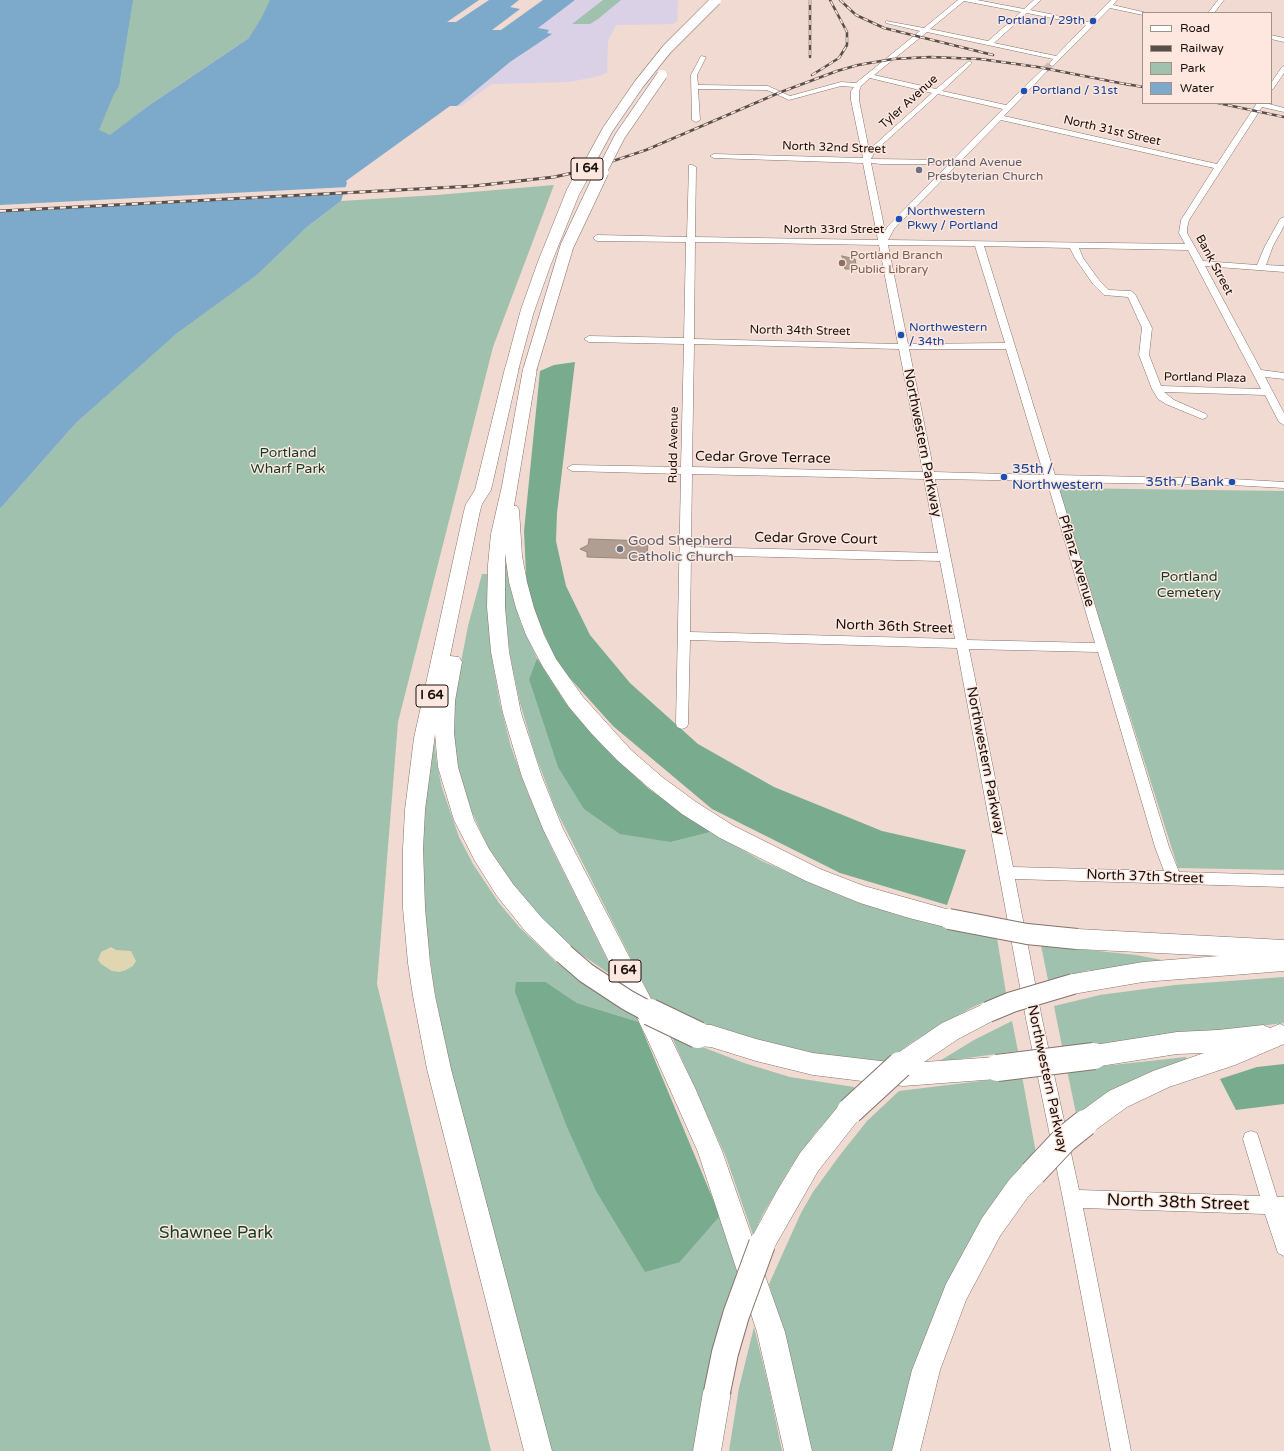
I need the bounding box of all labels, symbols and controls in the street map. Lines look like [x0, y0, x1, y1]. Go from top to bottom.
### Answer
legend [1142, 12, 1272, 104]
place label: Portland / 29th [997, 14, 1085, 28]
marker: Portland / 29th [1088, 16, 1098, 26]
text: Road [1180, 21, 1210, 35]
text: Railway [1180, 41, 1224, 55]
text: Park [1180, 61, 1206, 75]
street label: Tyler Avenue [877, 72, 941, 132]
text: Water [1180, 81, 1214, 95]
place label: Portland / 31st [1032, 84, 1118, 98]
marker: Portland / 31st [1019, 86, 1029, 96]
street label: North 31st Street [1062, 113, 1162, 149]
street label: North 32nd Street [782, 139, 886, 157]
place label: Portland Avenue Presbyterian Church [927, 156, 1043, 184]
road number: I 64 [571, 158, 603, 180]
marker: Portland Avenue Presbyterian Church [914, 165, 924, 175]
place label: Northwestern Pkwy / Portland [907, 205, 998, 233]
marker: Northwestern Pkwy / Portland [894, 214, 904, 224]
street label: North 33rd Street [784, 223, 884, 237]
street label: Bank Street [1192, 232, 1236, 298]
place label: Portland Branch Public Library [850, 249, 943, 277]
marker: Portland Branch Public Library [837, 258, 847, 268]
place label: Northwestern / 34th [909, 321, 987, 349]
street label: North 34th Street [750, 323, 850, 339]
marker: Northwestern / 34th [896, 330, 906, 340]
street label: Northwestern Parkway [899, 367, 945, 519]
street label: Portland Plaza [1164, 370, 1246, 386]
street label: Rudd Avenue [666, 406, 682, 484]
park label: Portland Wharf Park [251, 445, 325, 478]
street label: Cedar Grove Terrace [695, 448, 831, 468]
place label: 35th / Northwestern [1012, 461, 1103, 494]
marker: 35th / Northwestern [999, 472, 1009, 482]
place label: 35th / Bank [1145, 474, 1224, 490]
marker: 35th / Bank [1227, 477, 1237, 487]
street label: Pflanz Avenue [1054, 513, 1098, 609]
street label: Cedar Grove Court [754, 530, 878, 548]
place label: Good Shepherd Catholic Church [628, 533, 734, 566]
marker: Good Shepherd Catholic Church [615, 544, 625, 554]
park label: Portland Cemetery [1157, 569, 1221, 602]
street label: North 36th Street [835, 617, 953, 637]
road number: I 64 [416, 685, 448, 707]
street label: Northwestern Parkway [962, 685, 1008, 837]
street label: North 37th Street [1086, 867, 1204, 887]
road number: I 64 [609, 960, 641, 982]
street label: Northwestern Parkway [1023, 1003, 1071, 1155]
street label: North 38th Street [1106, 1190, 1250, 1216]
park label: Shawnee Park [159, 1224, 273, 1244]

